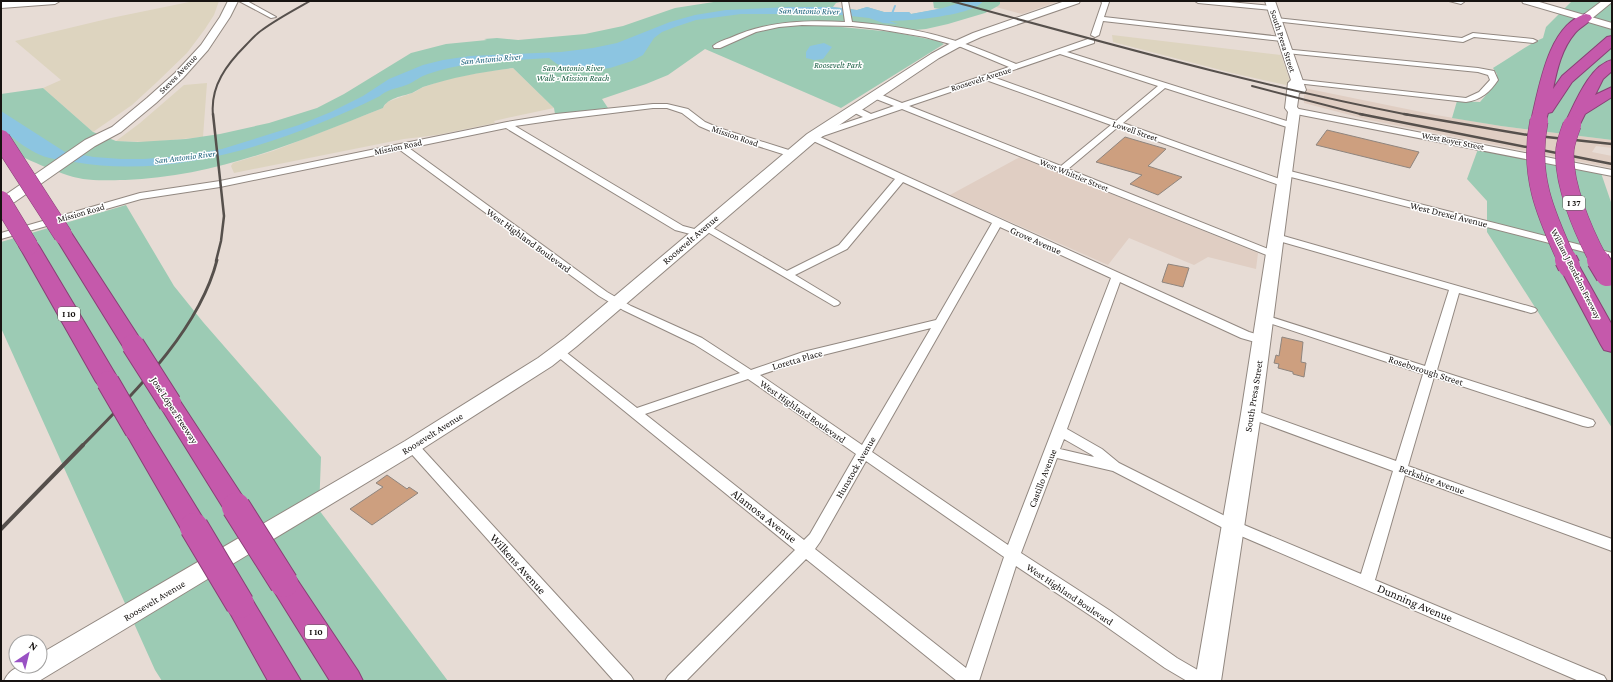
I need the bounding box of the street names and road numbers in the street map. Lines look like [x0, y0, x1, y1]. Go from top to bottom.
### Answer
street label: South Presa Street [1268, 9, 1298, 74]
street label: Steves Avenue [157, 52, 199, 96]
street label: Roosevelt Avenue [950, 65, 1012, 93]
street label: Lowell Street [1111, 119, 1160, 144]
street label: Mission Road [710, 123, 760, 149]
street label: West Boyer Street [1421, 130, 1486, 152]
street label: Mission Road [373, 137, 423, 157]
street label: West Whittier Street [1038, 157, 1111, 194]
road number: I 37 [1563, 196, 1585, 210]
street label: West Drexel Avenue [1409, 200, 1489, 230]
street label: Mission Road [56, 201, 106, 224]
street label: West Highland Boulevard [484, 206, 574, 275]
street label: Roosevelt Avenue [660, 212, 721, 266]
street label: Grove Avenue [1009, 224, 1064, 257]
street label: William J Bordelon Freeway [1549, 227, 1603, 321]
road number: I 10 [58, 307, 80, 321]
street label: Loretta Place [771, 347, 824, 372]
street label: Roseborough Street [1387, 353, 1465, 388]
street label: South Presa Street [1242, 359, 1265, 433]
street label: José López Freeway [148, 374, 200, 446]
street label: West Highland Boulevard [758, 378, 848, 446]
street label: Roosevelt Avenue [400, 410, 465, 457]
street label: Hunstock Avenue [833, 434, 878, 500]
street label: Castillo Avenue [1026, 447, 1059, 509]
street label: Berkshire Avenue [1397, 462, 1467, 497]
street label: Alamosa Avenue [729, 486, 799, 546]
street label: Wilkens Avenue [487, 531, 549, 597]
street label: West Highland Boulevard [1024, 561, 1116, 628]
street label: Roosevelt Avenue [121, 577, 188, 623]
street label: Dunning Avenue [1375, 581, 1455, 625]
road number: I 10 [305, 625, 327, 639]

